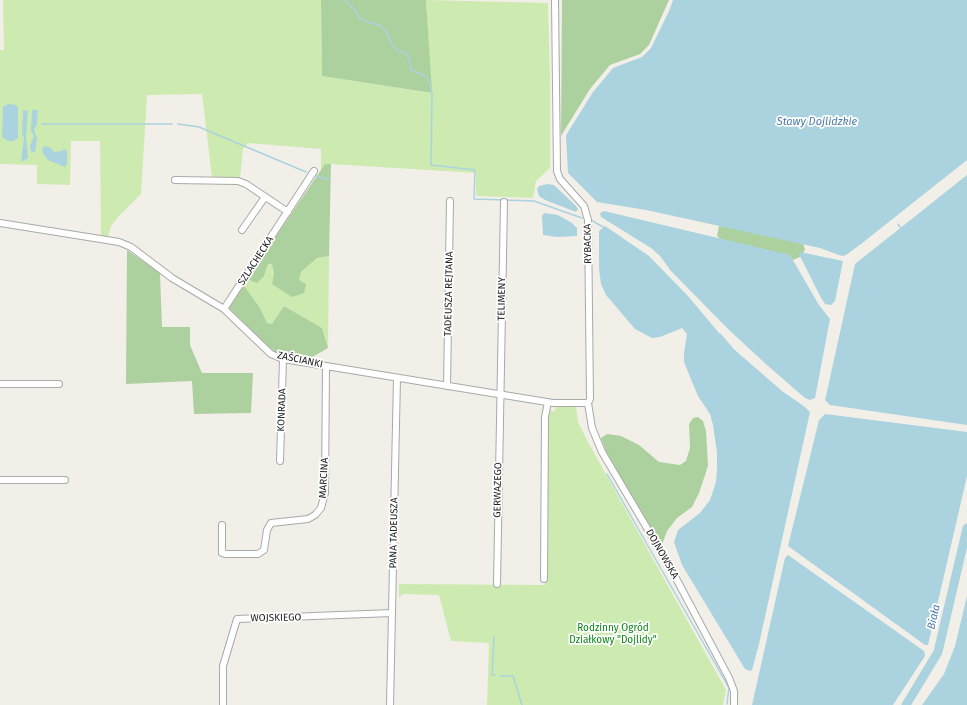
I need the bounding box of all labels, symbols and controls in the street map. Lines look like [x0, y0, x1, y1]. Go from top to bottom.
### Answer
water label: Stawy Dojlidzkie [777, 115, 857, 129]
street label: RYBACKA [582, 224, 594, 264]
street label: SZLACHECKA [236, 234, 276, 288]
street label: TADEUSZA REJTANA [442, 251, 456, 337]
street label: TELIMENY [496, 277, 508, 321]
street label: ZAŚCIANKI [276, 349, 324, 371]
street label: KONRADA [275, 388, 289, 432]
street label: MARCINA [317, 457, 331, 499]
street label: GERWAZEGO [492, 462, 504, 518]
street label: PANA TADEUSZA [387, 497, 401, 569]
street label: DOJNOWSKA [643, 527, 681, 581]
water label: Biała [925, 603, 943, 631]
street label: WOJSKIEGO [250, 612, 302, 624]
park label: Rodzinny Ogród Działkowy "Dojlidy" [569, 622, 657, 646]

